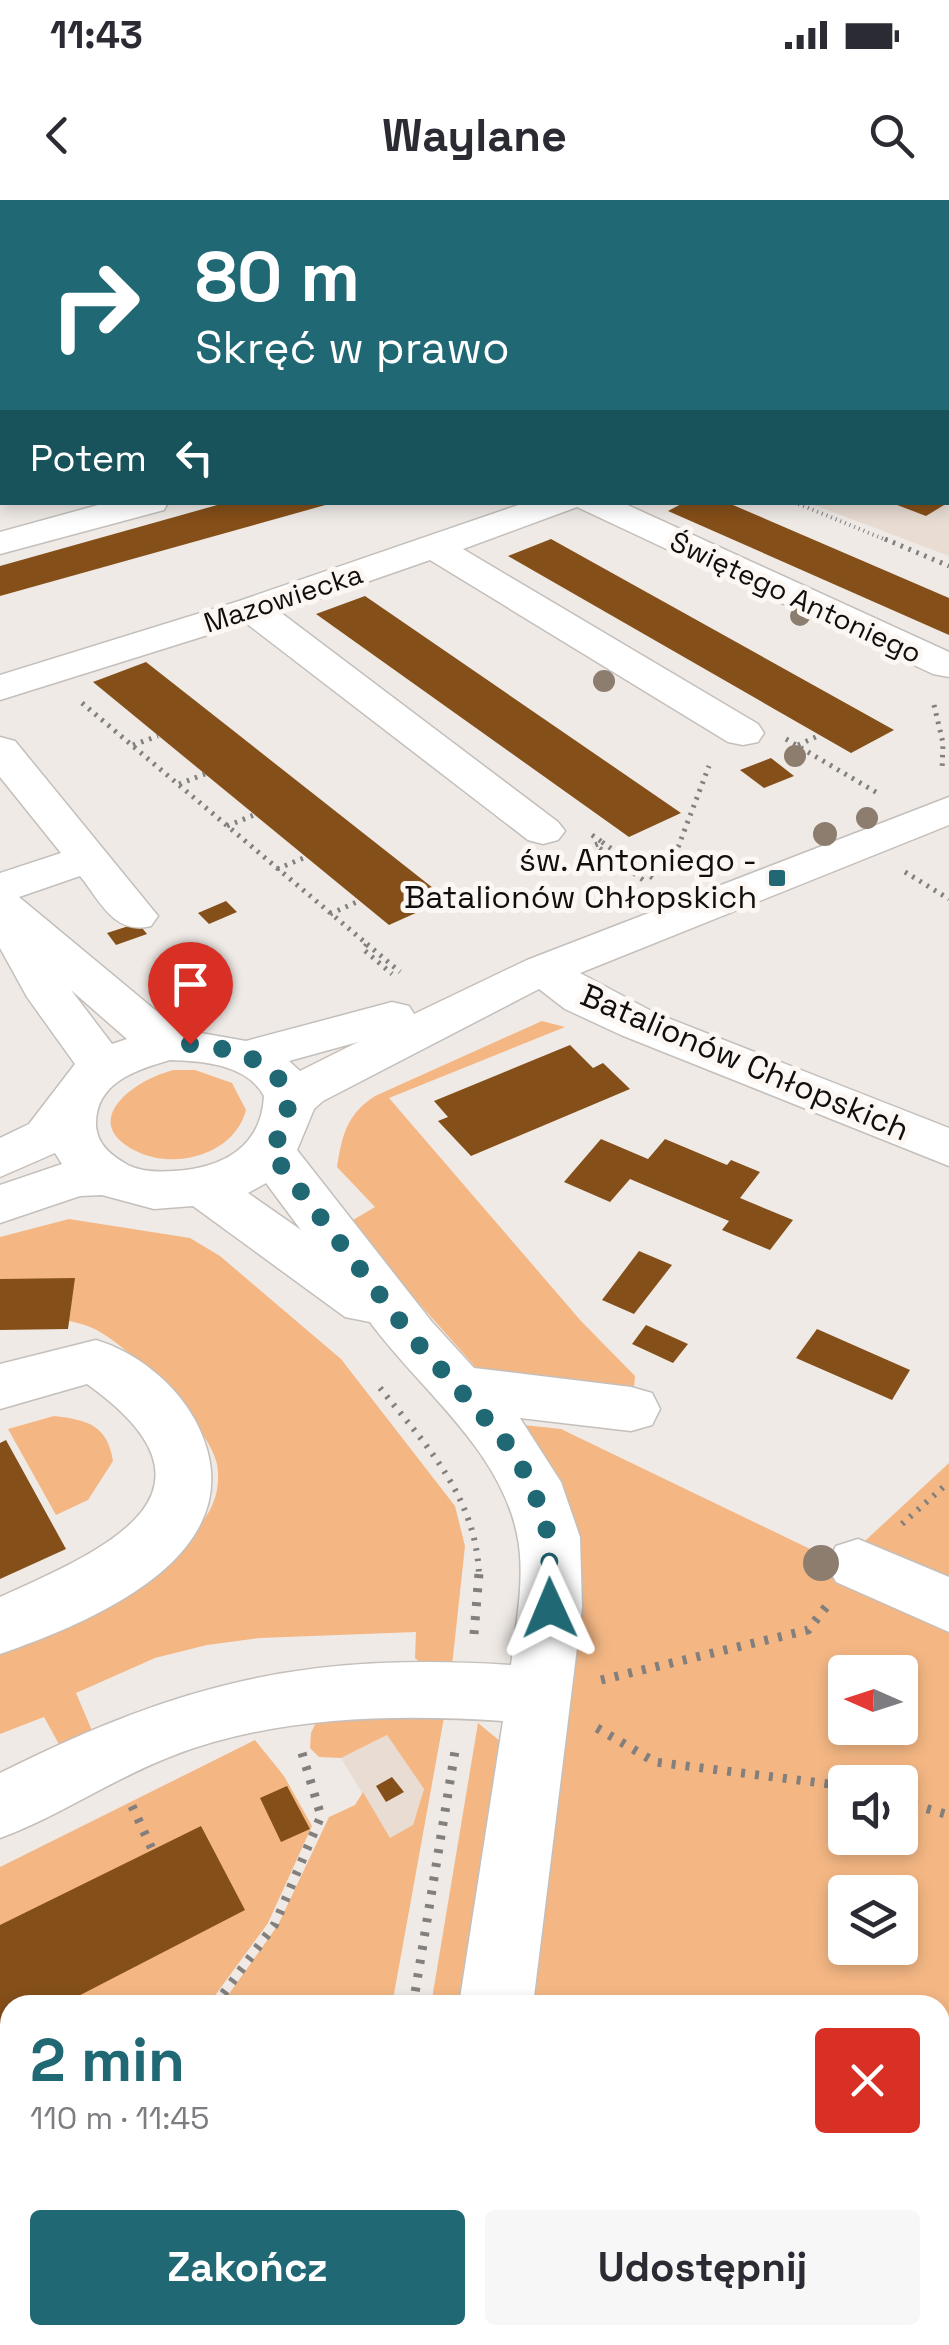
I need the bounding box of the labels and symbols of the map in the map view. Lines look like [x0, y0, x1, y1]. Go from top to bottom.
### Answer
street label: Świętego Antoniego [664, 523, 928, 671]
street label: Mazowiecka [199, 555, 367, 641]
place label: św. Antoniego - Batalionów Chłopskich [404, 840, 757, 917]
marker: św. Antoniego - Batalionów Chłopskich [766, 867, 788, 889]
pin [148, 942, 233, 1045]
street label: Batalionów Chłopskich [575, 975, 915, 1149]
position arrow [498, 1556, 602, 1660]
north arrow [828, 1655, 918, 1745]

